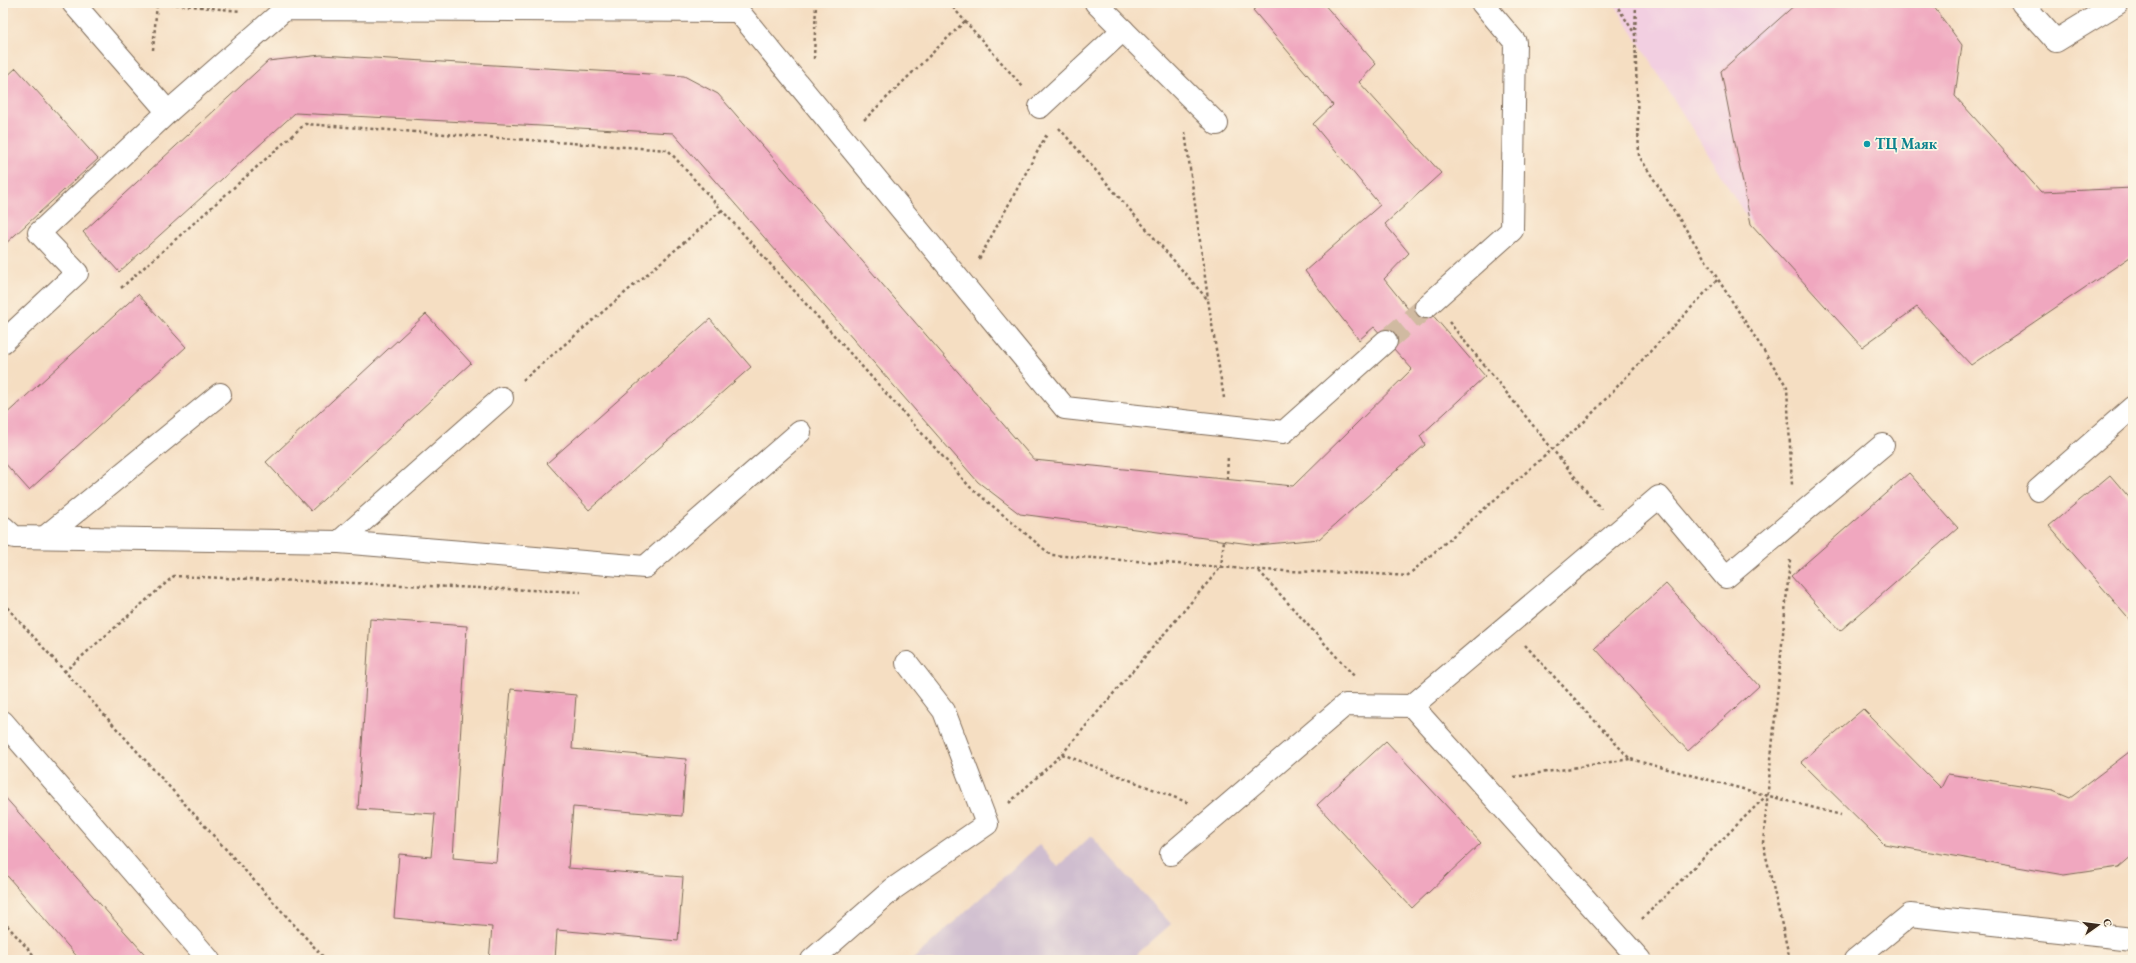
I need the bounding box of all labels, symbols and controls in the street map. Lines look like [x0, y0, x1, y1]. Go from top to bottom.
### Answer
place label: ТЦ Маяк [1875, 134, 1938, 153]
marker: ТЦ Маяк [1862, 139, 1872, 149]
north arrow [2078, 905, 2118, 945]
text: С [2100, 917, 2115, 928]

